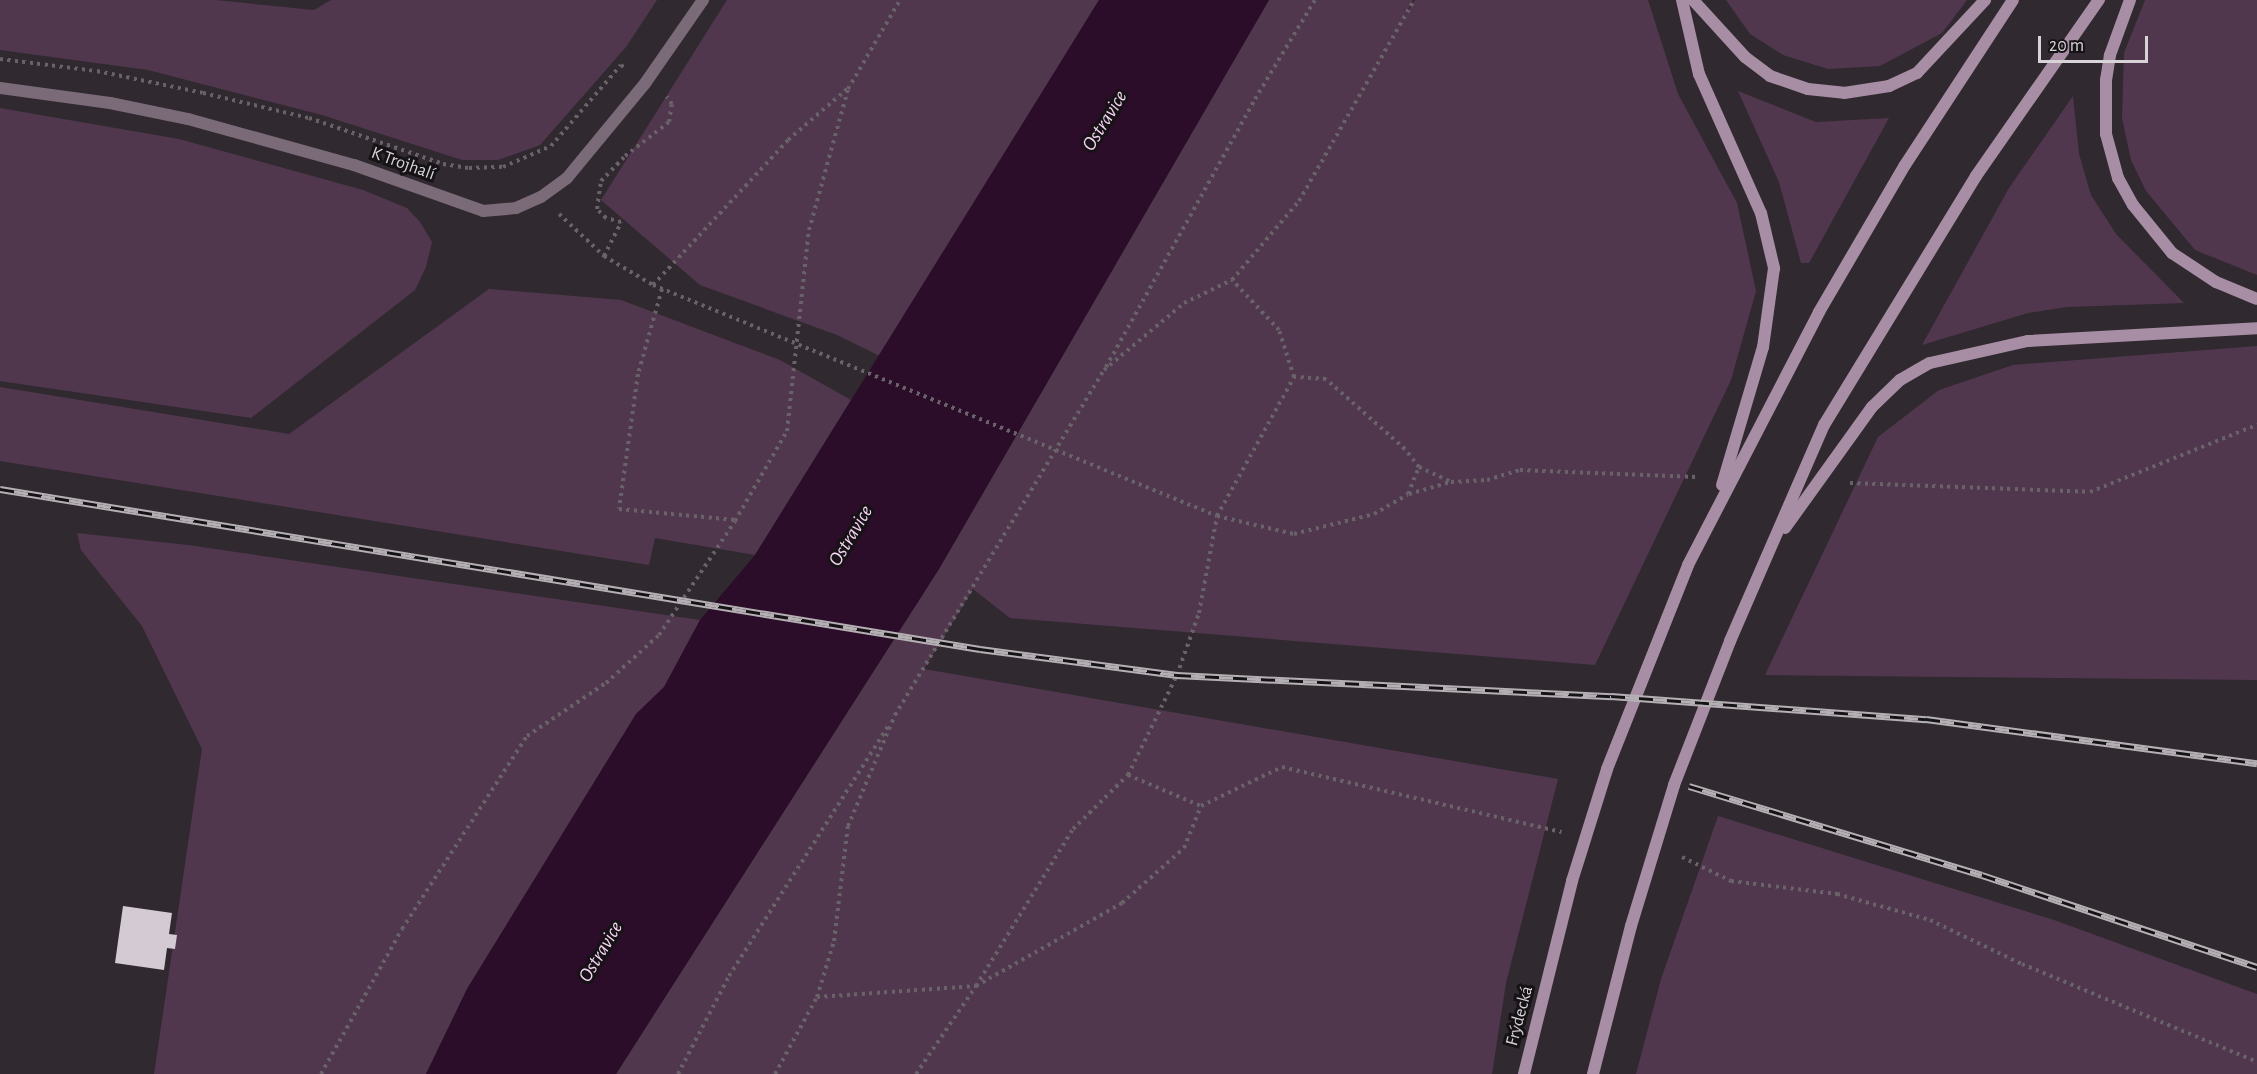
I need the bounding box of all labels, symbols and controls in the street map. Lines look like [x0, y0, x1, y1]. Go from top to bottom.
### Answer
scale bar [2041, 24, 2150, 62]
text: 20 m [2049, 37, 2084, 55]
water label: Ostravice [1077, 86, 1133, 156]
street label: K Trojhalí [368, 143, 438, 185]
water label: Ostravice [824, 501, 878, 571]
water label: Ostravice [574, 917, 628, 987]
street label: Frýdecká [1502, 984, 1538, 1048]

